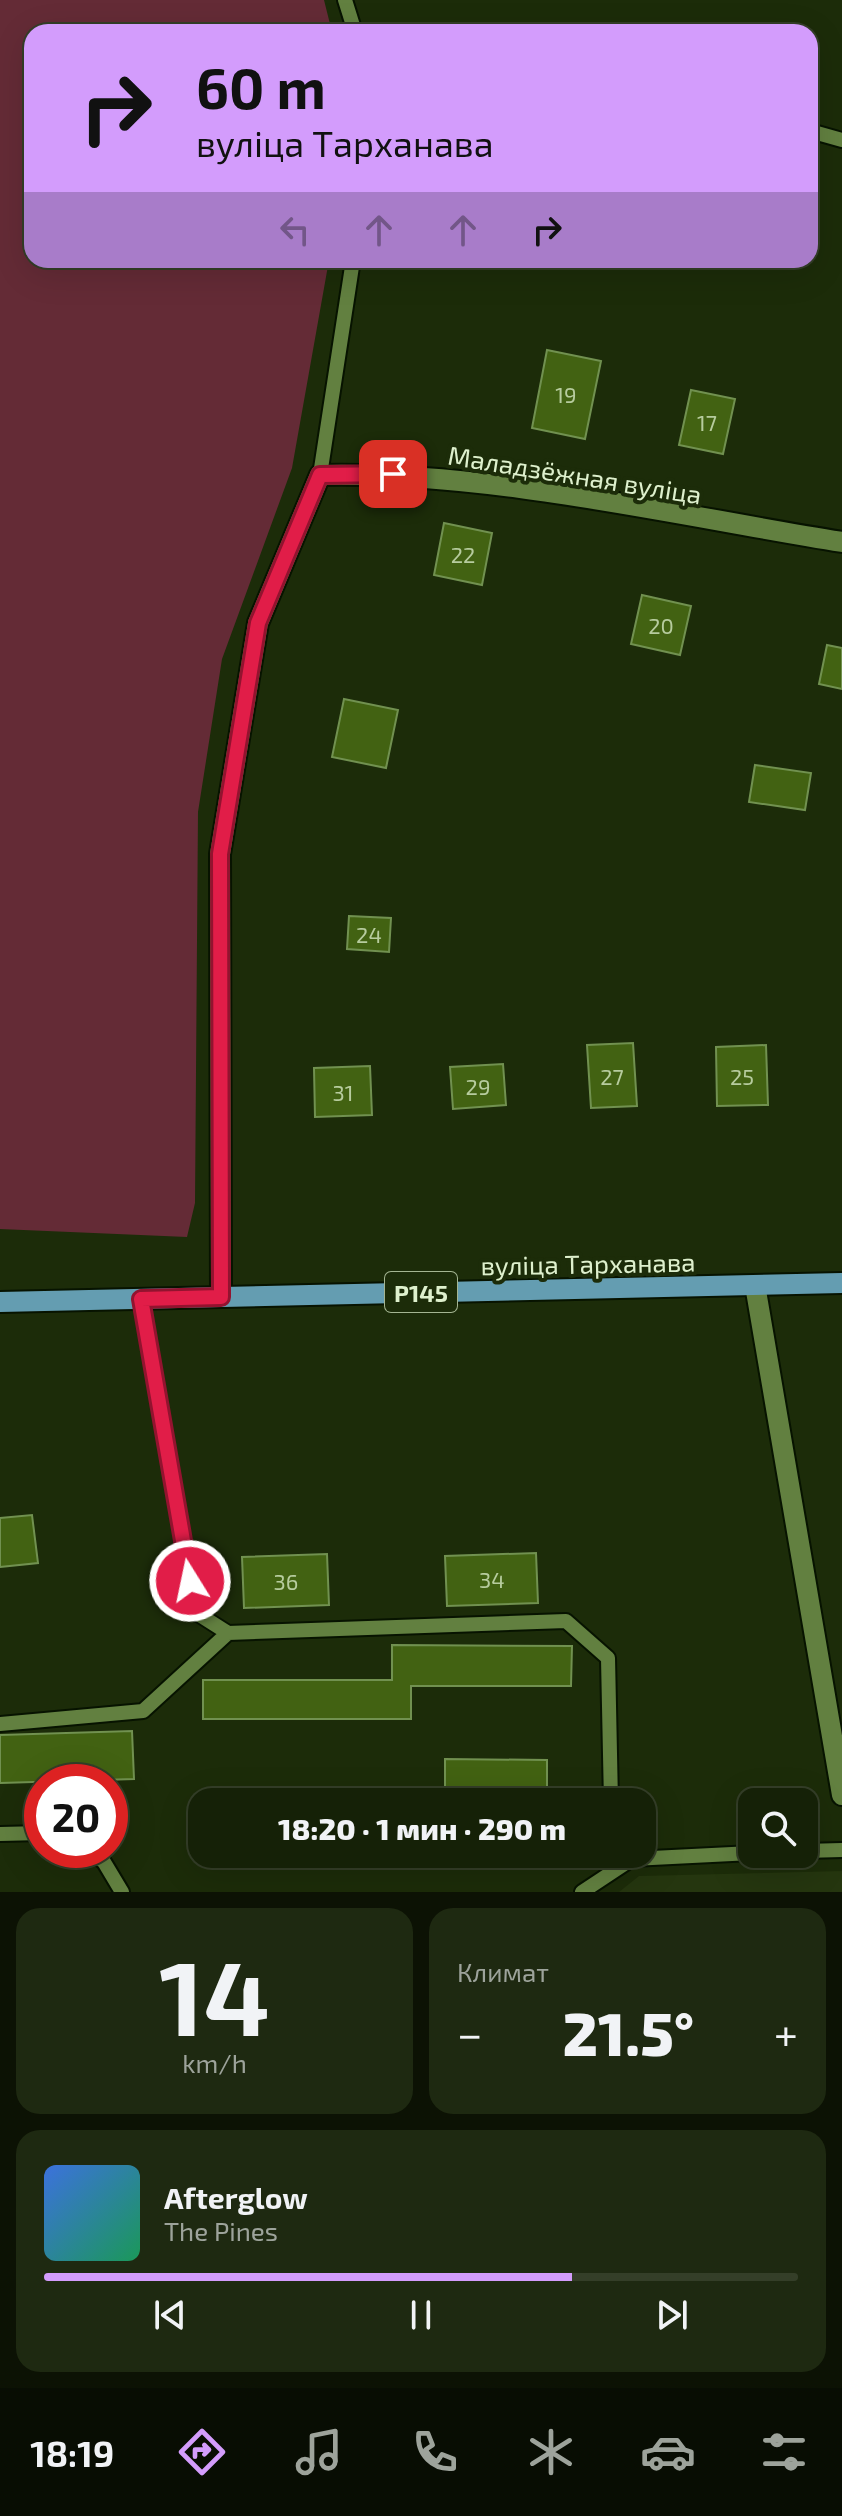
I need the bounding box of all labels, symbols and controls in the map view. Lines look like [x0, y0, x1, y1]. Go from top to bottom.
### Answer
text: 60 m [196, 53, 326, 120]
icon: right [64, 56, 168, 160]
text: вуліца Тарханава [196, 121, 494, 164]
icon: left [273, 208, 317, 252]
icon: ahead [357, 208, 401, 252]
icon: ahead [441, 208, 485, 252]
icon: right [525, 208, 569, 252]
house number: 19 [555, 381, 577, 407]
house number: 17 [697, 409, 717, 435]
street label: Маладзёжная вуліца [446, 439, 704, 510]
pin [359, 440, 427, 508]
icon: arrive [371, 452, 415, 496]
house number: 22 [451, 541, 475, 567]
house number: 20 [648, 612, 674, 638]
house number: 24 [356, 921, 382, 947]
house number: 27 [600, 1063, 624, 1089]
house number: 25 [730, 1063, 754, 1089]
house number: 29 [466, 1073, 490, 1099]
house number: 31 [333, 1079, 354, 1105]
street label: вуліца Тарханава [480, 1246, 696, 1281]
road number: Р145 [385, 1272, 457, 1312]
position arrow [148, 1539, 232, 1623]
house number: 34 [479, 1566, 505, 1592]
house number: 36 [274, 1568, 298, 1594]
speed limit sign: 20 [24, 1764, 128, 1868]
map controls [738, 1788, 818, 1868]
button: search [738, 1788, 818, 1868]
text: 18:20 · 1 мин · 290 m [278, 1810, 566, 1846]
text: 14 [159, 1932, 270, 2057]
text: Климат [457, 1956, 549, 1987]
text: 21.5° [563, 1996, 694, 2068]
text: − [457, 2006, 483, 2059]
text: + [774, 2006, 798, 2059]
text: km/h [182, 2047, 247, 2078]
text: Afterglow [164, 2179, 308, 2215]
text: The Pines [164, 2215, 278, 2246]
icon: previous [148, 2293, 192, 2337]
icon: pause [399, 2293, 443, 2337]
icon: next [650, 2293, 694, 2337]
icon: directions [174, 2424, 230, 2480]
icon: music [291, 2424, 347, 2480]
icon: phone [407, 2424, 463, 2480]
icon: climate [523, 2424, 579, 2480]
icon: car [640, 2424, 696, 2480]
icon: filters [756, 2424, 812, 2480]
text: 18:19 [30, 2431, 114, 2474]

